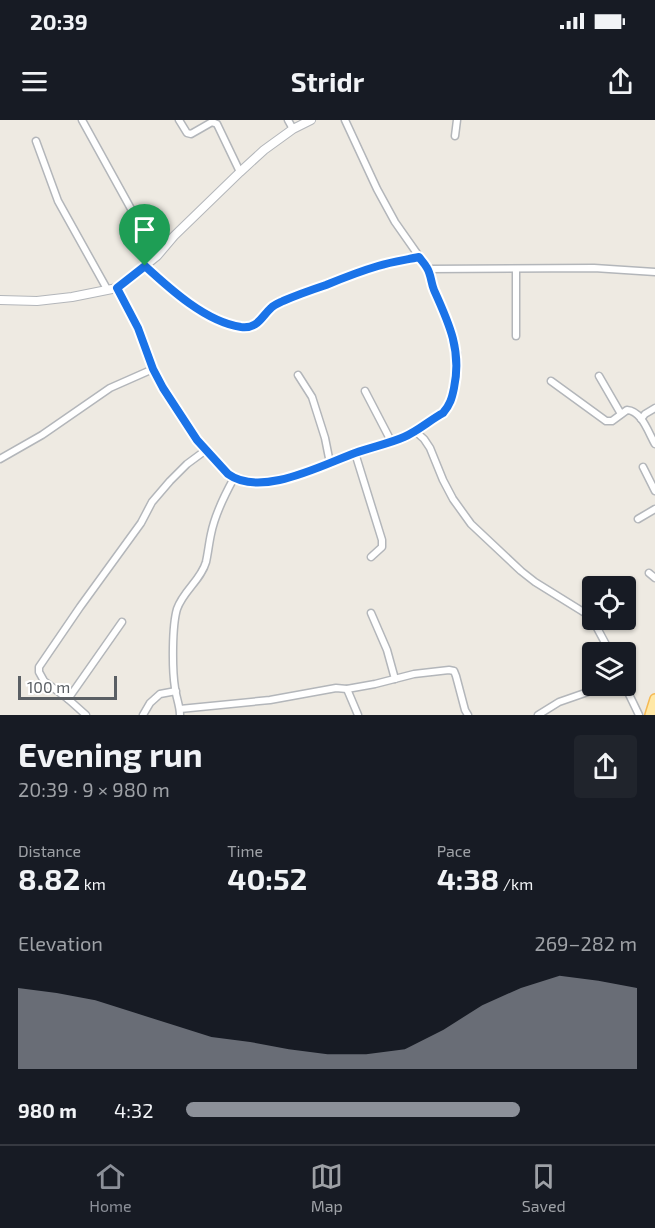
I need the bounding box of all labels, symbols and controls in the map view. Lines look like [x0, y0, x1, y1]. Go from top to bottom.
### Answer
text: 20:39 [30, 8, 88, 34]
icon: menu [18, 65, 51, 98]
text: Stridr [291, 65, 364, 97]
icon: share [604, 65, 637, 98]
pin [119, 204, 170, 266]
icon: arrive [128, 213, 161, 246]
map controls [582, 576, 636, 696]
button: locate [582, 576, 636, 630]
button: layers [582, 642, 636, 696]
scale bar [18, 673, 117, 700]
text: 100 m [27, 677, 70, 696]
text: Evening run [18, 734, 203, 774]
button: share [574, 735, 637, 798]
text: 20:39 · 9 × 980 m [18, 777, 170, 801]
text: Distance [18, 841, 81, 860]
text: Time [227, 841, 263, 860]
text: Pace [437, 841, 471, 860]
text: 8.82 [18, 860, 80, 896]
text: 40:52 [227, 860, 307, 896]
text: 4:38 [437, 860, 499, 896]
text: km [80, 874, 106, 893]
text: /km [499, 874, 533, 893]
text: Elevation [18, 931, 103, 955]
text: 269–282 m [534, 931, 637, 955]
text: 980 m [18, 1098, 77, 1122]
text: 4:32 [114, 1098, 153, 1122]
tab: Home [89, 1160, 132, 1215]
tab: Map [310, 1160, 343, 1215]
tab: Saved [522, 1160, 566, 1215]

